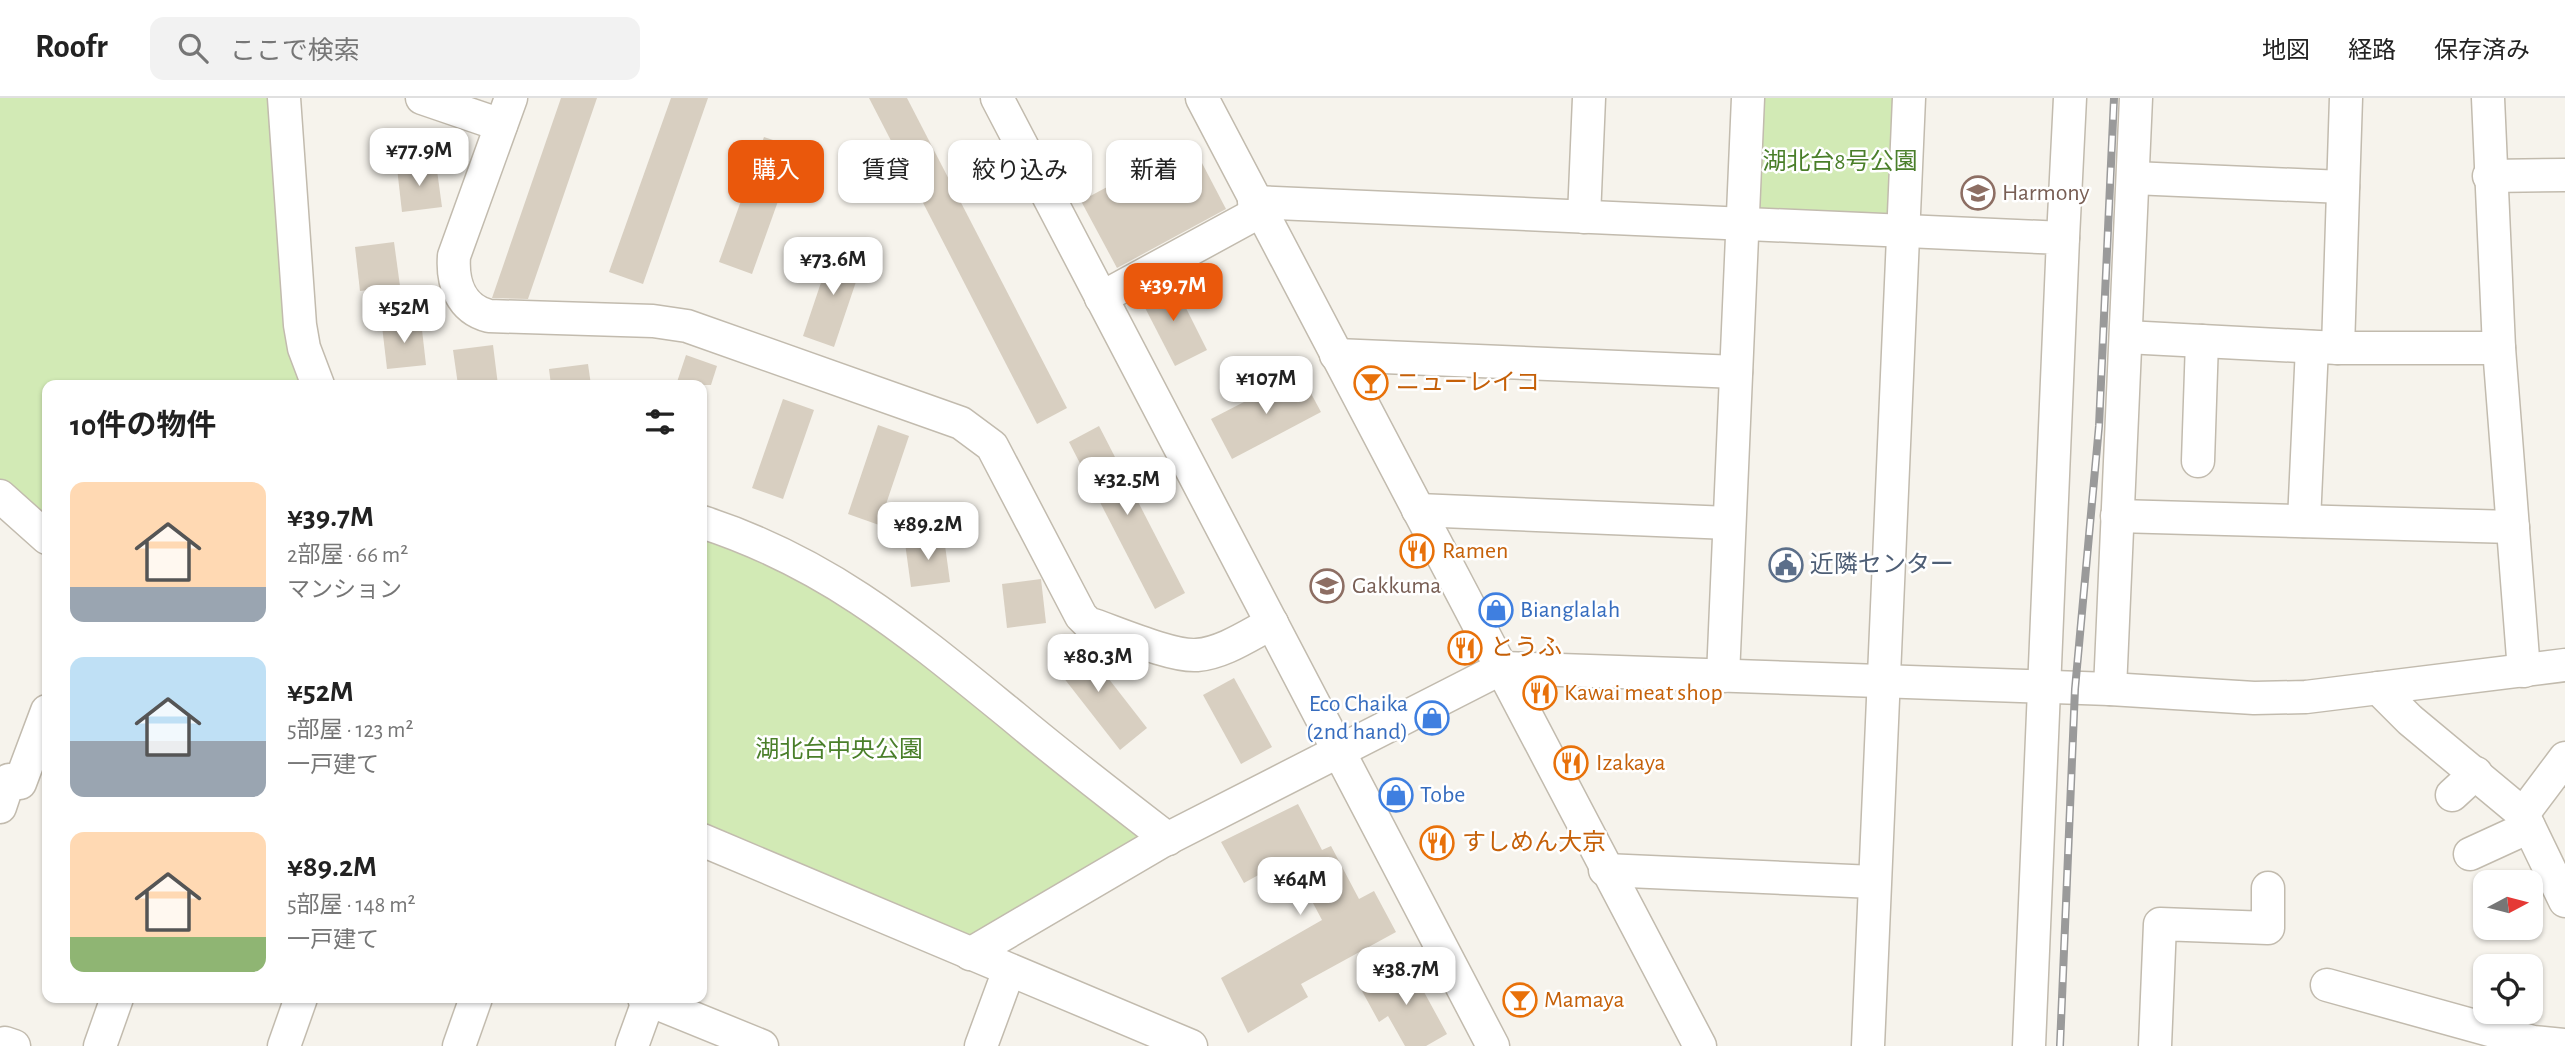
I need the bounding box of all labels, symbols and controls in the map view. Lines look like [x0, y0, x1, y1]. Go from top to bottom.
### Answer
search box [150, 17, 640, 80]
icon: search [174, 29, 212, 67]
text: Roofr [35, 31, 108, 64]
text: ここで検索 [230, 38, 360, 64]
text: 地図 [2262, 39, 2310, 63]
text: 経路 [2348, 39, 2396, 63]
text: 保存済み [2434, 39, 2530, 63]
pin: ¥77.9M [362, 129, 476, 188]
text: ¥77.9M [386, 139, 452, 162]
chip: 購入 [728, 140, 824, 203]
chip: 賃貸 [838, 140, 934, 203]
chip: 絞り込み [948, 140, 1092, 203]
chip: 新着 [1106, 140, 1202, 203]
park label: 湖北台8号公園 [1762, 148, 1918, 174]
school or university icon: Harmony [1959, 174, 1997, 212]
place label: Harmony [2002, 181, 2089, 205]
pin: ¥73.6M [776, 238, 890, 297]
text: ¥73.6M [800, 248, 866, 271]
pin: ¥39.7M [1116, 264, 1230, 323]
text: ¥39.7M [1140, 274, 1206, 297]
pin: ¥52M [363, 286, 445, 345]
text: ¥52M [378, 296, 430, 319]
pin: ¥107M [1217, 356, 1315, 416]
bar icon: ニューレイコ [1352, 364, 1390, 402]
text: ¥107M [1236, 367, 1296, 390]
place label: ニューレイコ [1396, 371, 1540, 395]
icon: filters [641, 403, 679, 441]
text: 10件の物件 [70, 411, 216, 441]
pin: ¥32.5M [1070, 458, 1184, 517]
text: ¥32.5M [1094, 468, 1160, 491]
text: ¥39.7M [287, 502, 374, 532]
pin: ¥89.2M [871, 503, 985, 562]
icon: home [126, 510, 210, 594]
text: ¥89.2M [894, 513, 962, 536]
restaurant icon: Ramen [1398, 532, 1436, 570]
place label: Ramen [1442, 539, 1508, 563]
text: 2部屋 · 66 m² [287, 544, 408, 567]
public building icon: 近隣センター [1767, 546, 1805, 584]
place label: 近隣センター [1810, 551, 1954, 577]
school or university icon: Gakkuma [1308, 567, 1346, 605]
place label: Gakkuma [1352, 574, 1441, 598]
text: マンション [287, 579, 402, 602]
shop icon: Bianglalah [1477, 591, 1515, 629]
place label: Bianglalah [1520, 598, 1620, 622]
restaurant icon: とうふ [1446, 629, 1484, 667]
pin: ¥80.3M [1041, 634, 1155, 694]
place label: とうふ [1490, 636, 1562, 660]
text: ¥80.3M [1064, 645, 1132, 668]
restaurant icon: Kawai meat shop [1521, 674, 1559, 712]
text: ¥52M [287, 677, 354, 707]
place label: Kawai meat shop [1564, 681, 1723, 705]
icon: home [126, 685, 210, 769]
place label: Eco Chaika (2nd hand) [1306, 692, 1408, 744]
shop icon: Eco Chaika (2nd hand) [1413, 699, 1451, 737]
text: 5部屋 · 123 m² [287, 719, 414, 742]
park label: 湖北台中央公園 [755, 736, 923, 762]
restaurant icon: Izakaya [1552, 744, 1590, 782]
place label: Izakaya [1596, 751, 1666, 775]
text: 一戸建て [287, 754, 379, 777]
shop icon: Tobe [1377, 776, 1415, 814]
place label: Tobe [1420, 783, 1465, 807]
restaurant icon: すしめん大京 [1418, 824, 1456, 862]
place label: すしめん大京 [1462, 830, 1606, 855]
text: ¥89.2M [287, 852, 377, 882]
pin: ¥64M [1259, 858, 1341, 917]
icon: home [126, 860, 210, 944]
text: ¥64M [1273, 868, 1327, 891]
north arrow [2473, 870, 2543, 940]
map controls [2473, 870, 2543, 1024]
text: 5部屋 · 148 m² [287, 894, 416, 917]
text: 一戸建て [287, 929, 379, 952]
pin: ¥38.7M [1349, 948, 1463, 1007]
button: locate [2473, 954, 2543, 1024]
text: ¥38.7M [1373, 958, 1439, 981]
bar icon: Mamaya [1501, 981, 1539, 1019]
place label: Mamaya [1544, 988, 1624, 1012]

